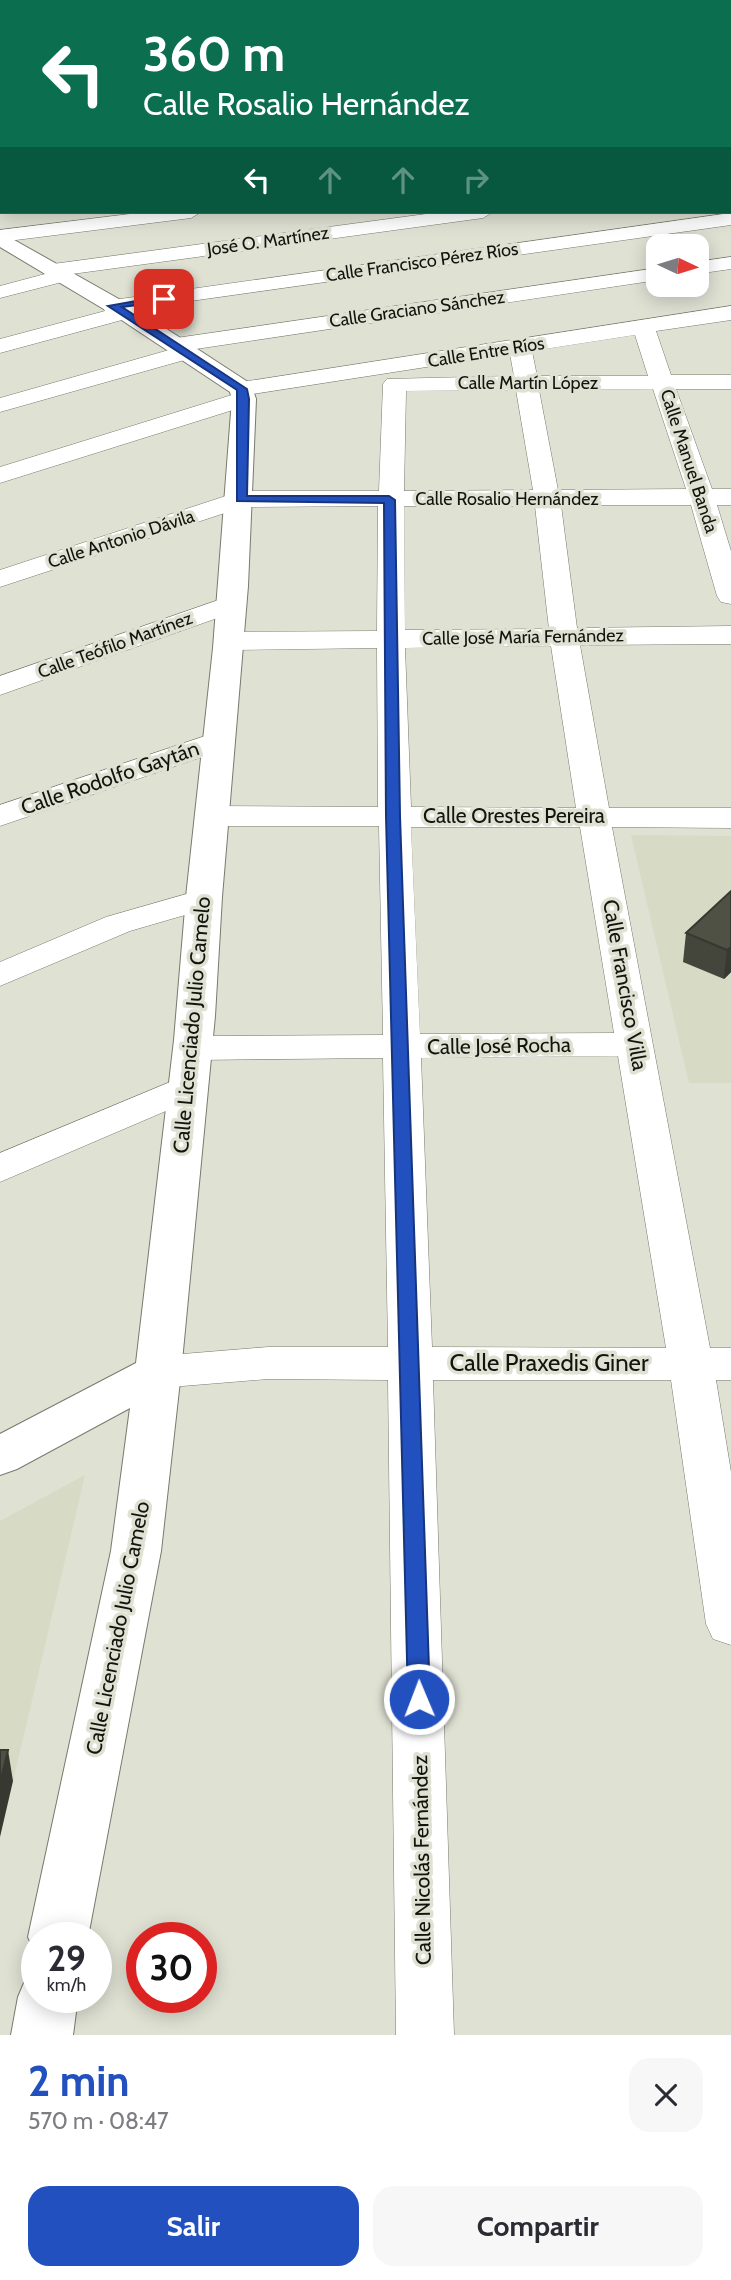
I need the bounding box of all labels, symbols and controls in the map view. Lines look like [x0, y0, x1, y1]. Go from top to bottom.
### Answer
text: 360 m [143, 24, 285, 83]
icon: left [28, 28, 119, 119]
text: Calle Rosalio Hernández [143, 84, 470, 123]
icon: left [238, 161, 276, 199]
icon: ahead [311, 161, 349, 199]
icon: ahead [384, 161, 422, 199]
icon: right [457, 161, 495, 199]
street label: José O. Martínez [205, 221, 331, 261]
north arrow [646, 234, 709, 298]
map controls [646, 234, 709, 297]
street label: Calle Francisco Pérez Ríos [324, 238, 520, 286]
pin [134, 269, 194, 329]
icon: arrive [145, 280, 183, 318]
street label: Calle Graciano Sánchez [328, 286, 507, 332]
street label: Calle Entre Ríos [426, 332, 546, 372]
street label: Calle Martín López [458, 372, 599, 394]
street label: Calle Manuel Banda [655, 386, 723, 536]
street label: Calle Rosalio Hernández [415, 488, 599, 510]
street label: Calle Antonio Dávila [45, 505, 197, 573]
street label: Calle Teófilo Martínez [35, 607, 196, 683]
street label: Calle José María Fernández [422, 624, 625, 650]
street label: Calle Rodolfo Gaytán [18, 735, 202, 820]
street label: Calle Orestes Pereira [423, 803, 605, 828]
street label: Calle Licenciado Julio Camelo [168, 896, 215, 1154]
street label: Calle Francisco Villa [598, 897, 653, 1072]
street label: Calle José Rocha [427, 1032, 571, 1059]
street label: Calle Praxedis Giner [449, 1348, 649, 1377]
street label: Calle Licenciado Julio Camelo [81, 1499, 154, 1757]
position arrow [382, 1662, 456, 1736]
street label: Calle Nicolás Fernández [407, 1755, 436, 1965]
speed limit sign: 30 [126, 1922, 217, 2013]
text: 29 [47, 1937, 86, 1980]
text: km/h [47, 1974, 86, 1996]
text: 2 min [28, 2055, 129, 2107]
button: close [629, 2058, 703, 2132]
text: 570 m · 08:47 [28, 2107, 169, 2135]
button: Salir [28, 2186, 359, 2266]
button: Compartir [373, 2186, 703, 2266]

